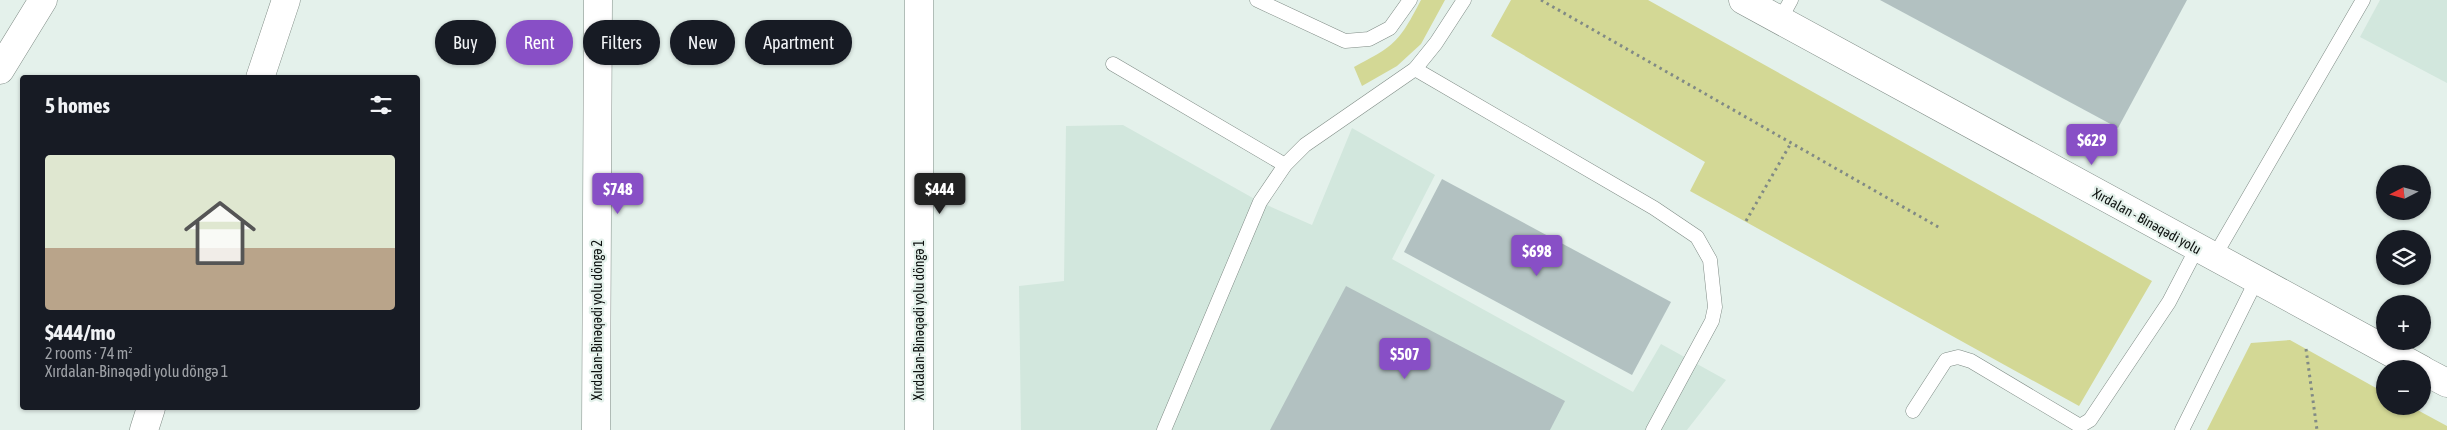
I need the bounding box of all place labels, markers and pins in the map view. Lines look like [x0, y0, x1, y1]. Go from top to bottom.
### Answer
pin: $629 [2062, 124, 2122, 166]
pin: $748 [588, 172, 648, 215]
pin: $444 [910, 172, 970, 215]
pin: $698 [1507, 234, 1567, 277]
pin: $507 [1375, 338, 1435, 380]

